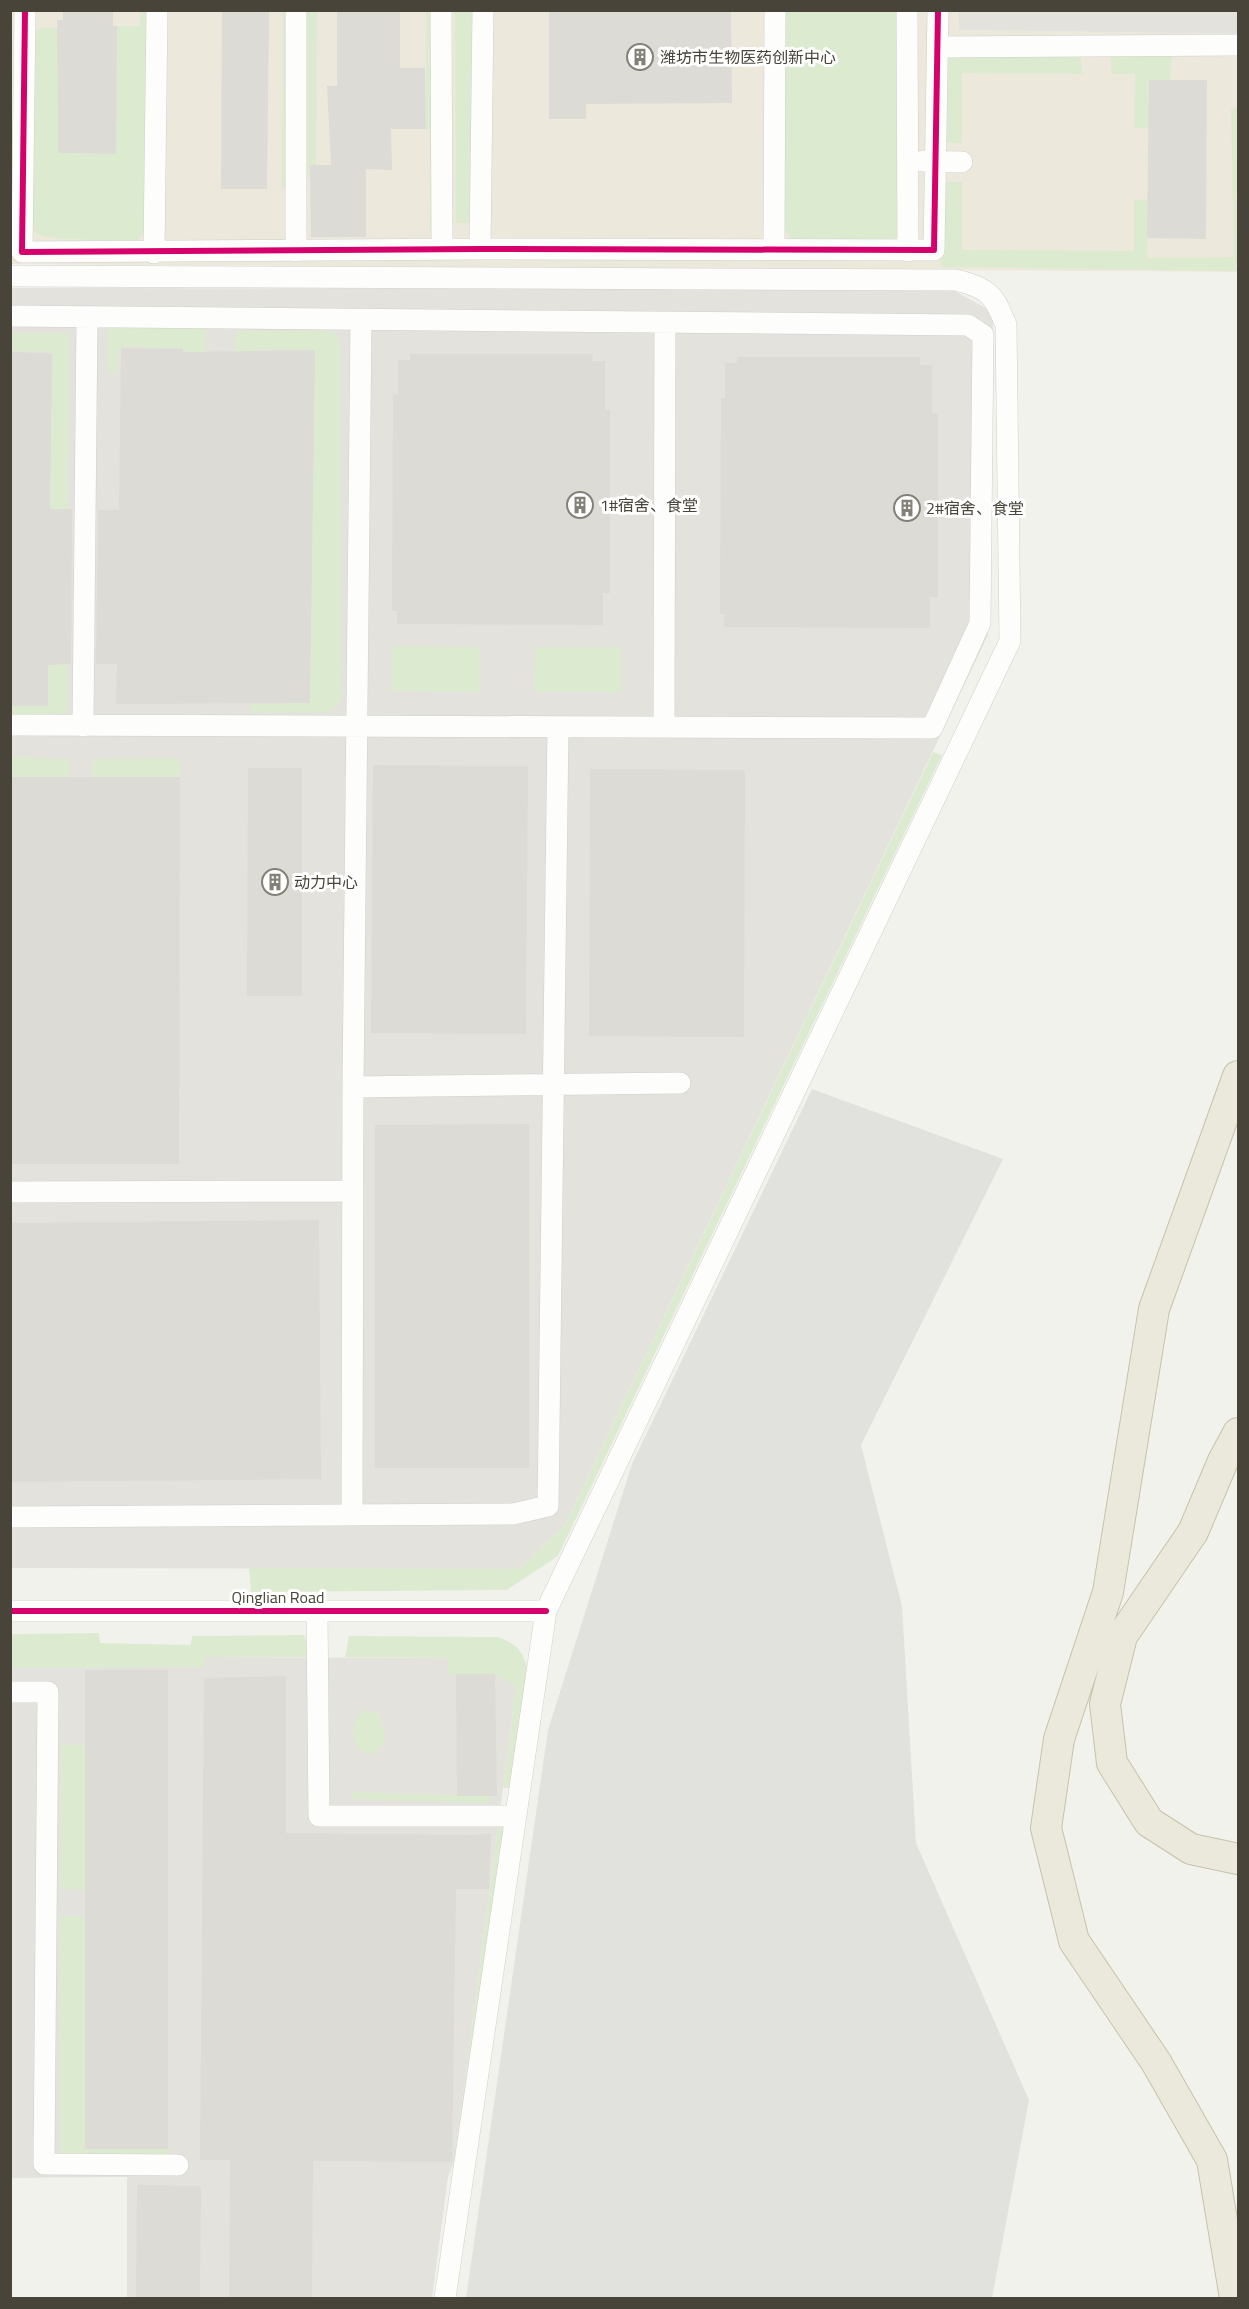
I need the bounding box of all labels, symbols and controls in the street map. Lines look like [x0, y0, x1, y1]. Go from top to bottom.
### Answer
building icon: 潍坊市生物医药创新中心 [625, 42, 655, 72]
place label: 潍坊市生物医药创新中心 [660, 45, 836, 69]
building icon: 1#宿舍、食堂 [565, 490, 595, 520]
place label: 1#宿舍、食堂 [600, 493, 698, 517]
building icon: 2#宿舍、食堂 [892, 493, 922, 523]
place label: 2#宿舍、食堂 [926, 496, 1024, 520]
building icon: 动力中心 [260, 867, 290, 897]
place label: 动力中心 [294, 870, 358, 894]
street label: Qinglian Road [232, 1585, 324, 1609]

